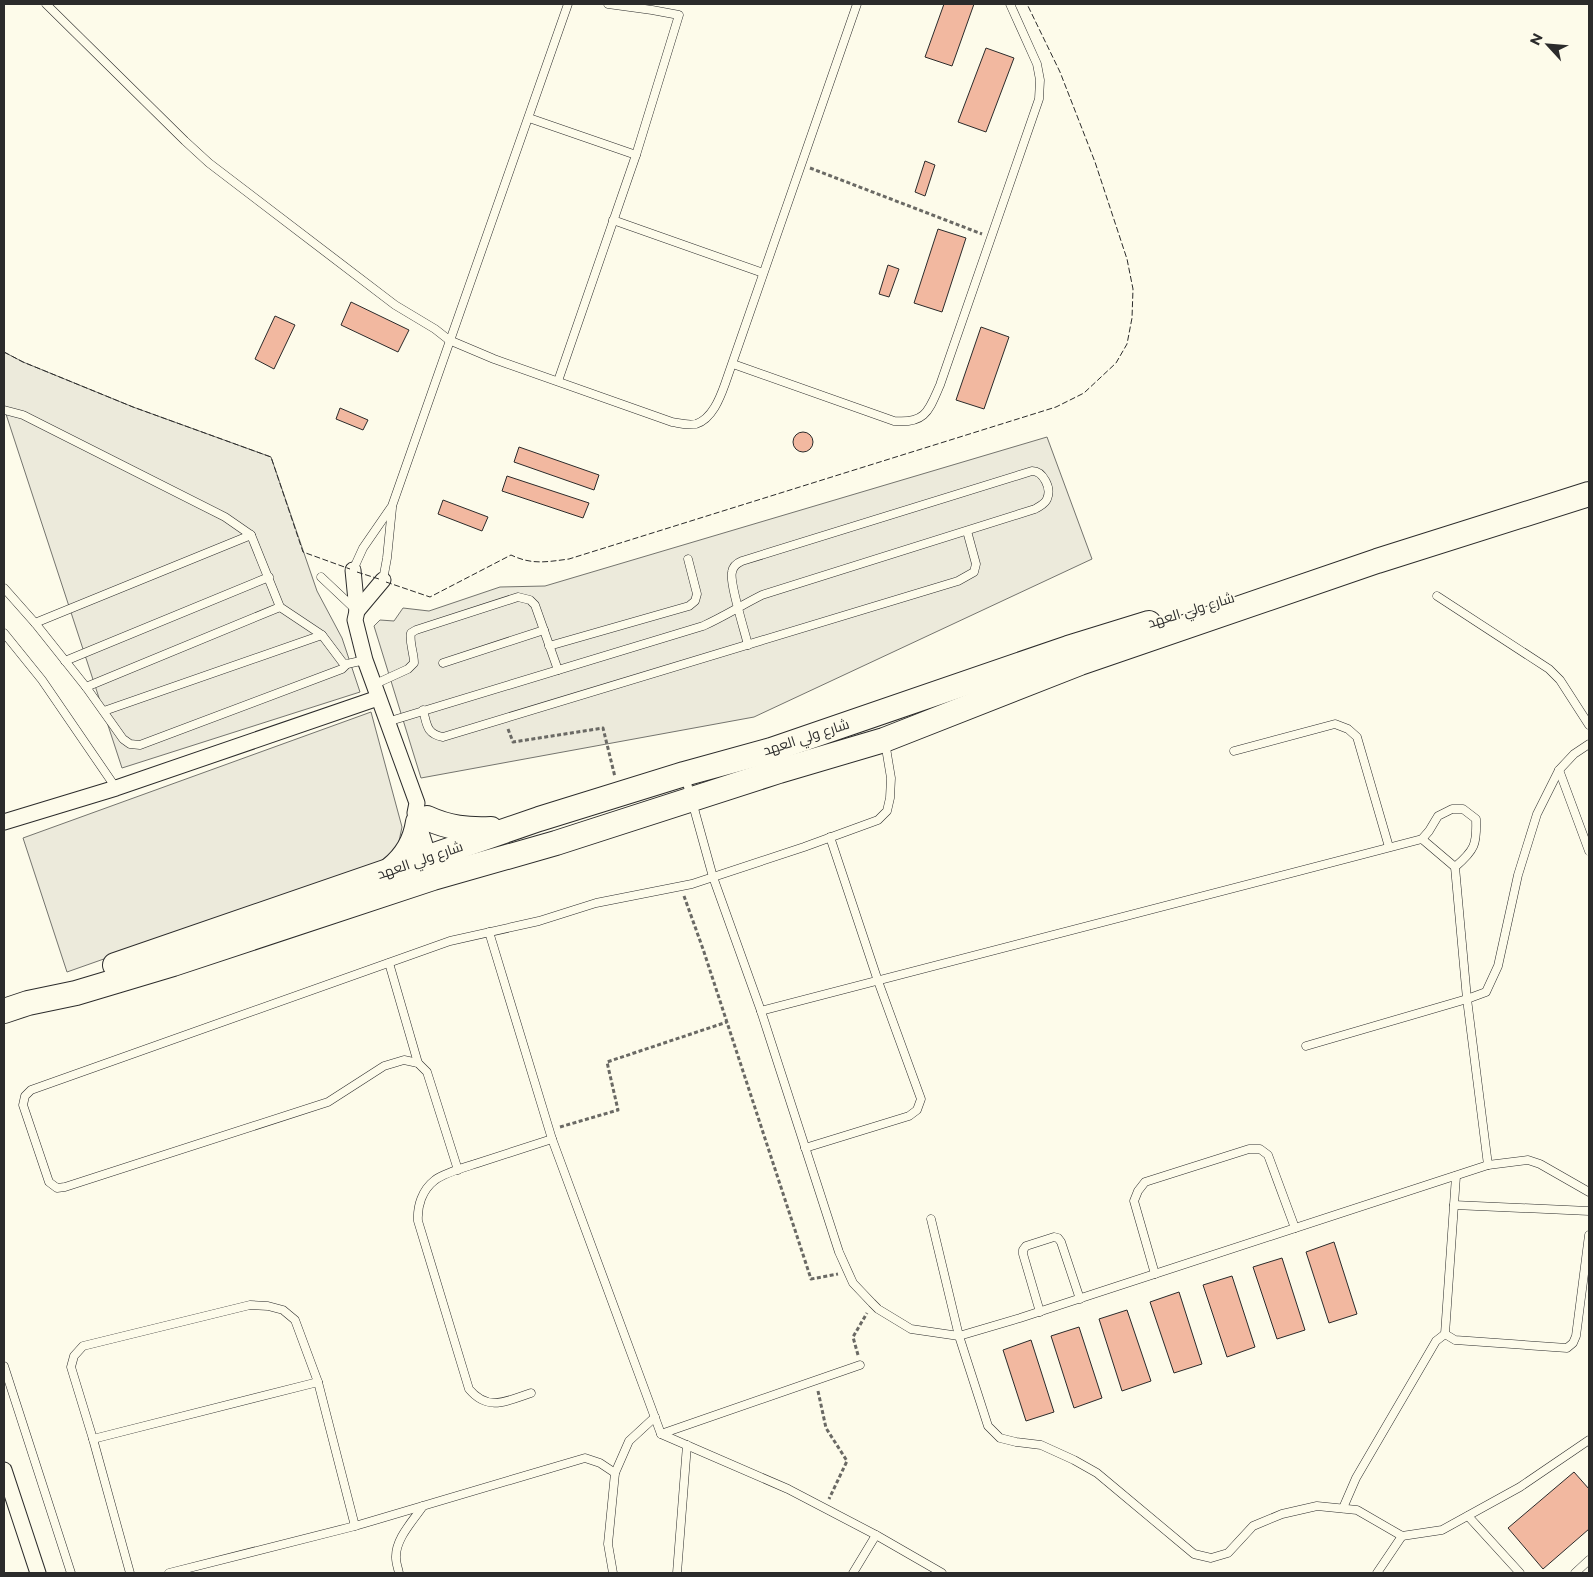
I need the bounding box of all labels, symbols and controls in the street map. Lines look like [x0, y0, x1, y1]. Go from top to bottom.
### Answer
north arrow [1523, 20, 1573, 70]
text: N [1526, 30, 1547, 48]
street label: شارع ولي العهد [1146, 588, 1237, 635]
street label: شارع ولي العهد [761, 715, 852, 762]
street label: شارع ولي العهد [375, 837, 466, 886]

